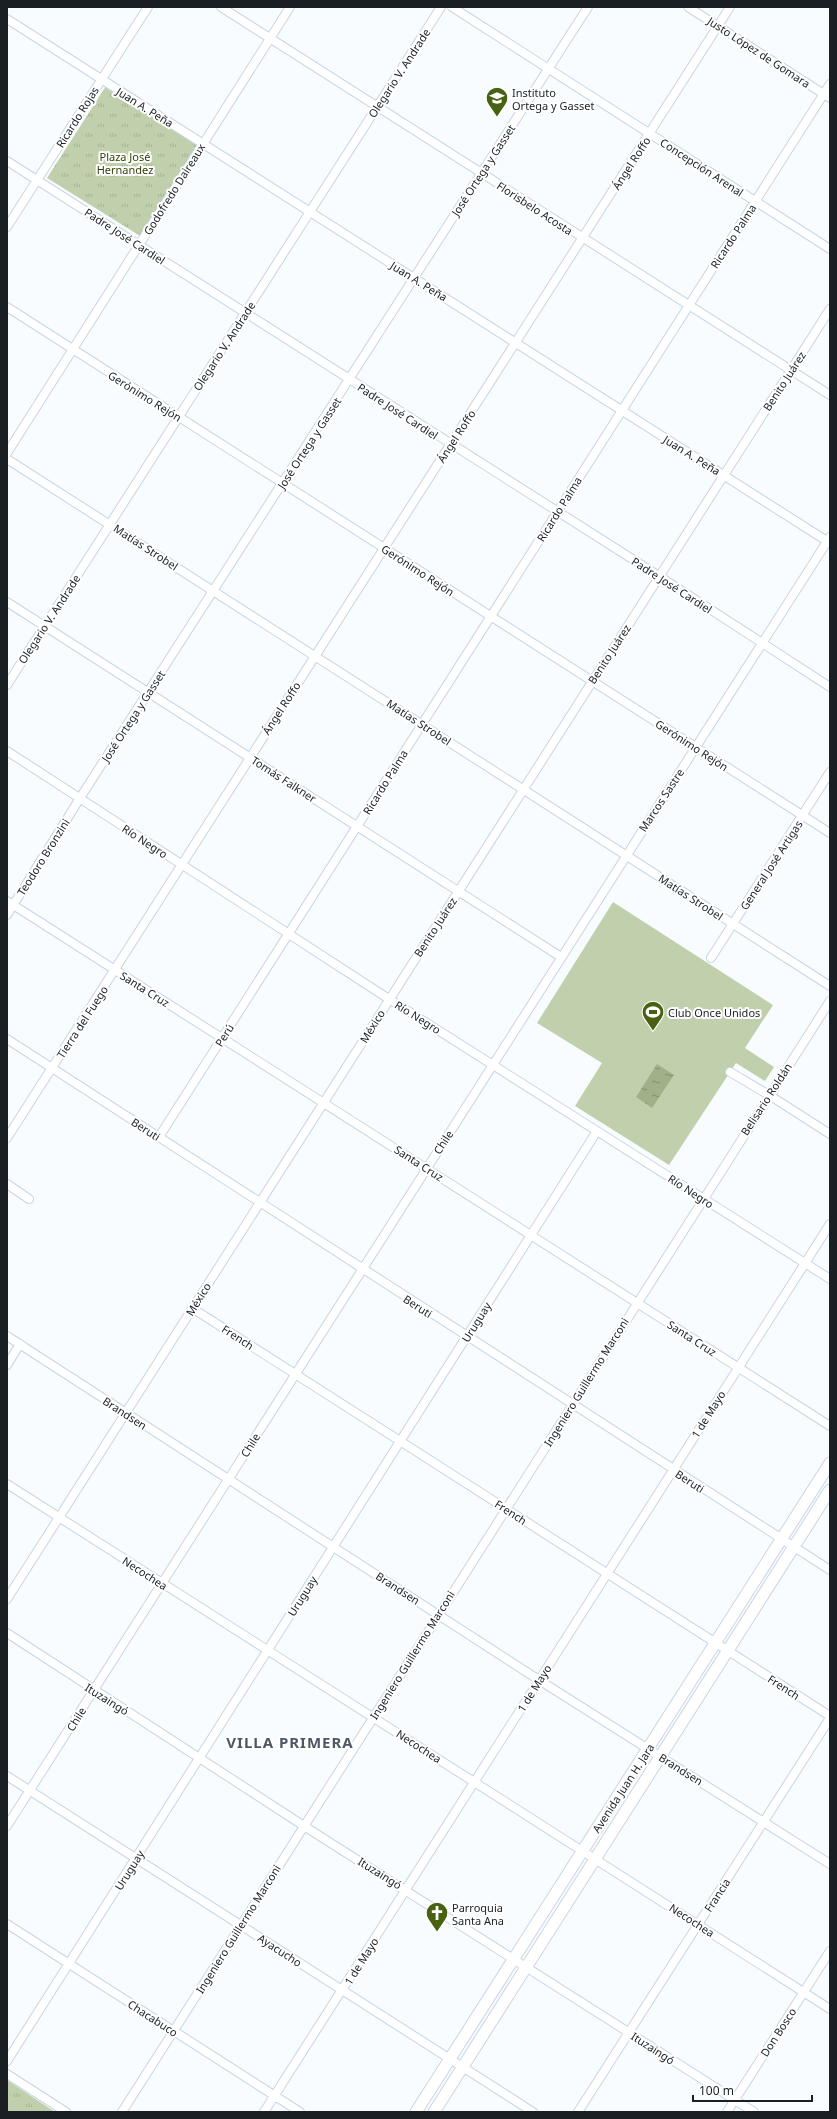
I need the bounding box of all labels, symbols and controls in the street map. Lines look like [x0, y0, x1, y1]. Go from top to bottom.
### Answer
street label: Justo López de Gomara [704, 13, 813, 91]
street label: Olegario V. Andrade [365, 26, 433, 120]
street label: Juan A. Peña [113, 83, 176, 130]
street label: Ricardo Rojas [52, 84, 102, 150]
school or university icon: Instituto Ortega y Gasset [484, 85, 510, 118]
place label: Instituto Ortega y Gasset [512, 85, 594, 113]
street label: José Ortega y Gasset [447, 121, 518, 220]
street label: Ángel Roffo [608, 133, 654, 192]
street label: Concepción Arenal [657, 134, 747, 200]
street label: Godofredo Daireaux [140, 140, 208, 238]
park label: Plaza José Hernandez [97, 149, 153, 177]
street label: Florisbelo Acosta [494, 178, 576, 238]
street label: Ricardo Palma [707, 201, 759, 271]
street label: Padre José Cardiel [82, 204, 168, 268]
street label: Juan A. Peña [387, 257, 450, 304]
street label: Olegario V. Andrade [190, 299, 258, 393]
street label: Benito Juárez [759, 348, 809, 414]
street label: Gerónimo Rejón [105, 367, 185, 425]
street label: Padre José Cardiel [355, 379, 441, 443]
street label: José Ortega y Gasset [273, 394, 344, 493]
street label: Ángel Roffo [433, 406, 479, 465]
street label: Juan A. Peña [660, 431, 723, 478]
street label: Ricardo Palma [533, 474, 585, 544]
street label: Matías Strobel [111, 521, 181, 573]
street label: Gerónimo Rejón [379, 541, 457, 599]
street label: Padre José Cardiel [629, 553, 715, 617]
street label: Olegario V. Andrade [15, 572, 83, 666]
street label: Benito Juárez [584, 621, 634, 687]
street label: José Ortega y Gasset [97, 667, 168, 766]
street label: Ángel Roffo [258, 678, 304, 737]
street label: Matías Strobel [384, 696, 454, 748]
street label: Gerónimo Rejón [653, 716, 731, 774]
street label: Ricardo Palma [359, 747, 411, 817]
street label: Tomás Falkner [249, 752, 320, 806]
street label: Marcos Sastre [635, 766, 687, 834]
street label: Teodoro Bronzini [13, 816, 73, 898]
street label: General José Artigas [736, 817, 806, 913]
street label: Río Negro [119, 821, 171, 861]
street label: Matías Strobel [656, 871, 726, 923]
street label: Benito Juárez [410, 894, 460, 960]
street label: Santa Cruz [117, 968, 173, 1010]
street label: Tierra del Fuego [53, 982, 111, 1061]
street label: Río Negro [392, 997, 444, 1037]
sports icon: Club Once Unidos [640, 999, 666, 1032]
place label: Club Once Unidos [668, 1005, 760, 1020]
street label: México [356, 1006, 388, 1045]
street label: Perú [211, 1021, 237, 1049]
street label: Belisario Roldán [737, 1060, 795, 1138]
street label: Beruti [129, 1114, 163, 1144]
street label: Chile [430, 1127, 456, 1157]
street label: Santa Cruz [392, 1142, 446, 1184]
street label: Río Negro [665, 1171, 717, 1211]
street label: México [182, 1279, 214, 1318]
street label: Beruti [401, 1291, 435, 1321]
street label: Uruguay [458, 1299, 494, 1345]
street label: Ingeniero Guillermo Marconi [540, 1315, 632, 1449]
street label: Santa Cruz [665, 1317, 719, 1359]
street label: French [219, 1321, 257, 1353]
street label: 1 de Mayo [687, 1387, 729, 1441]
street label: Brandsen [100, 1393, 150, 1433]
street label: Chile [237, 1430, 263, 1460]
street label: Beruti [673, 1466, 707, 1496]
street label: French [492, 1496, 530, 1528]
street label: Necochea [120, 1553, 170, 1593]
street label: Brandsen [373, 1568, 423, 1608]
street label: Uruguay [284, 1573, 320, 1619]
street label: Ingeniero Guillermo Marconi [366, 1588, 458, 1722]
street label: 1 de Mayo [513, 1661, 555, 1715]
street label: French [765, 1671, 803, 1703]
street label: Ituzaingó [82, 1680, 132, 1718]
street label: Chile [63, 1704, 89, 1734]
street label: Necochea [394, 1726, 444, 1766]
district label: VILLA PRIMERA [226, 1732, 354, 1752]
street label: Avenida Juan H. Jara [589, 1741, 657, 1835]
street label: Brandsen [656, 1750, 706, 1788]
street label: Uruguay [111, 1847, 147, 1893]
street label: Ituzaingó [355, 1854, 405, 1892]
street label: Ingeniero Guillermo Marconi [192, 1862, 284, 1996]
street label: Francia [701, 1875, 733, 1915]
church icon: Parroquia Santa Ana [424, 1900, 450, 1933]
place label: Parroquia Santa Ana [452, 1900, 504, 1928]
street label: Necochea [667, 1900, 717, 1940]
street label: Ayacucho [255, 1930, 305, 1970]
street label: 1 de Mayo [340, 1934, 382, 1988]
street label: Chacabuco [125, 1996, 181, 2040]
street label: Don Bosco [757, 2004, 800, 2059]
street label: Ituzaingó [628, 2028, 678, 2068]
scale bar [693, 2077, 812, 2103]
text: 100 m [699, 2082, 734, 2099]

